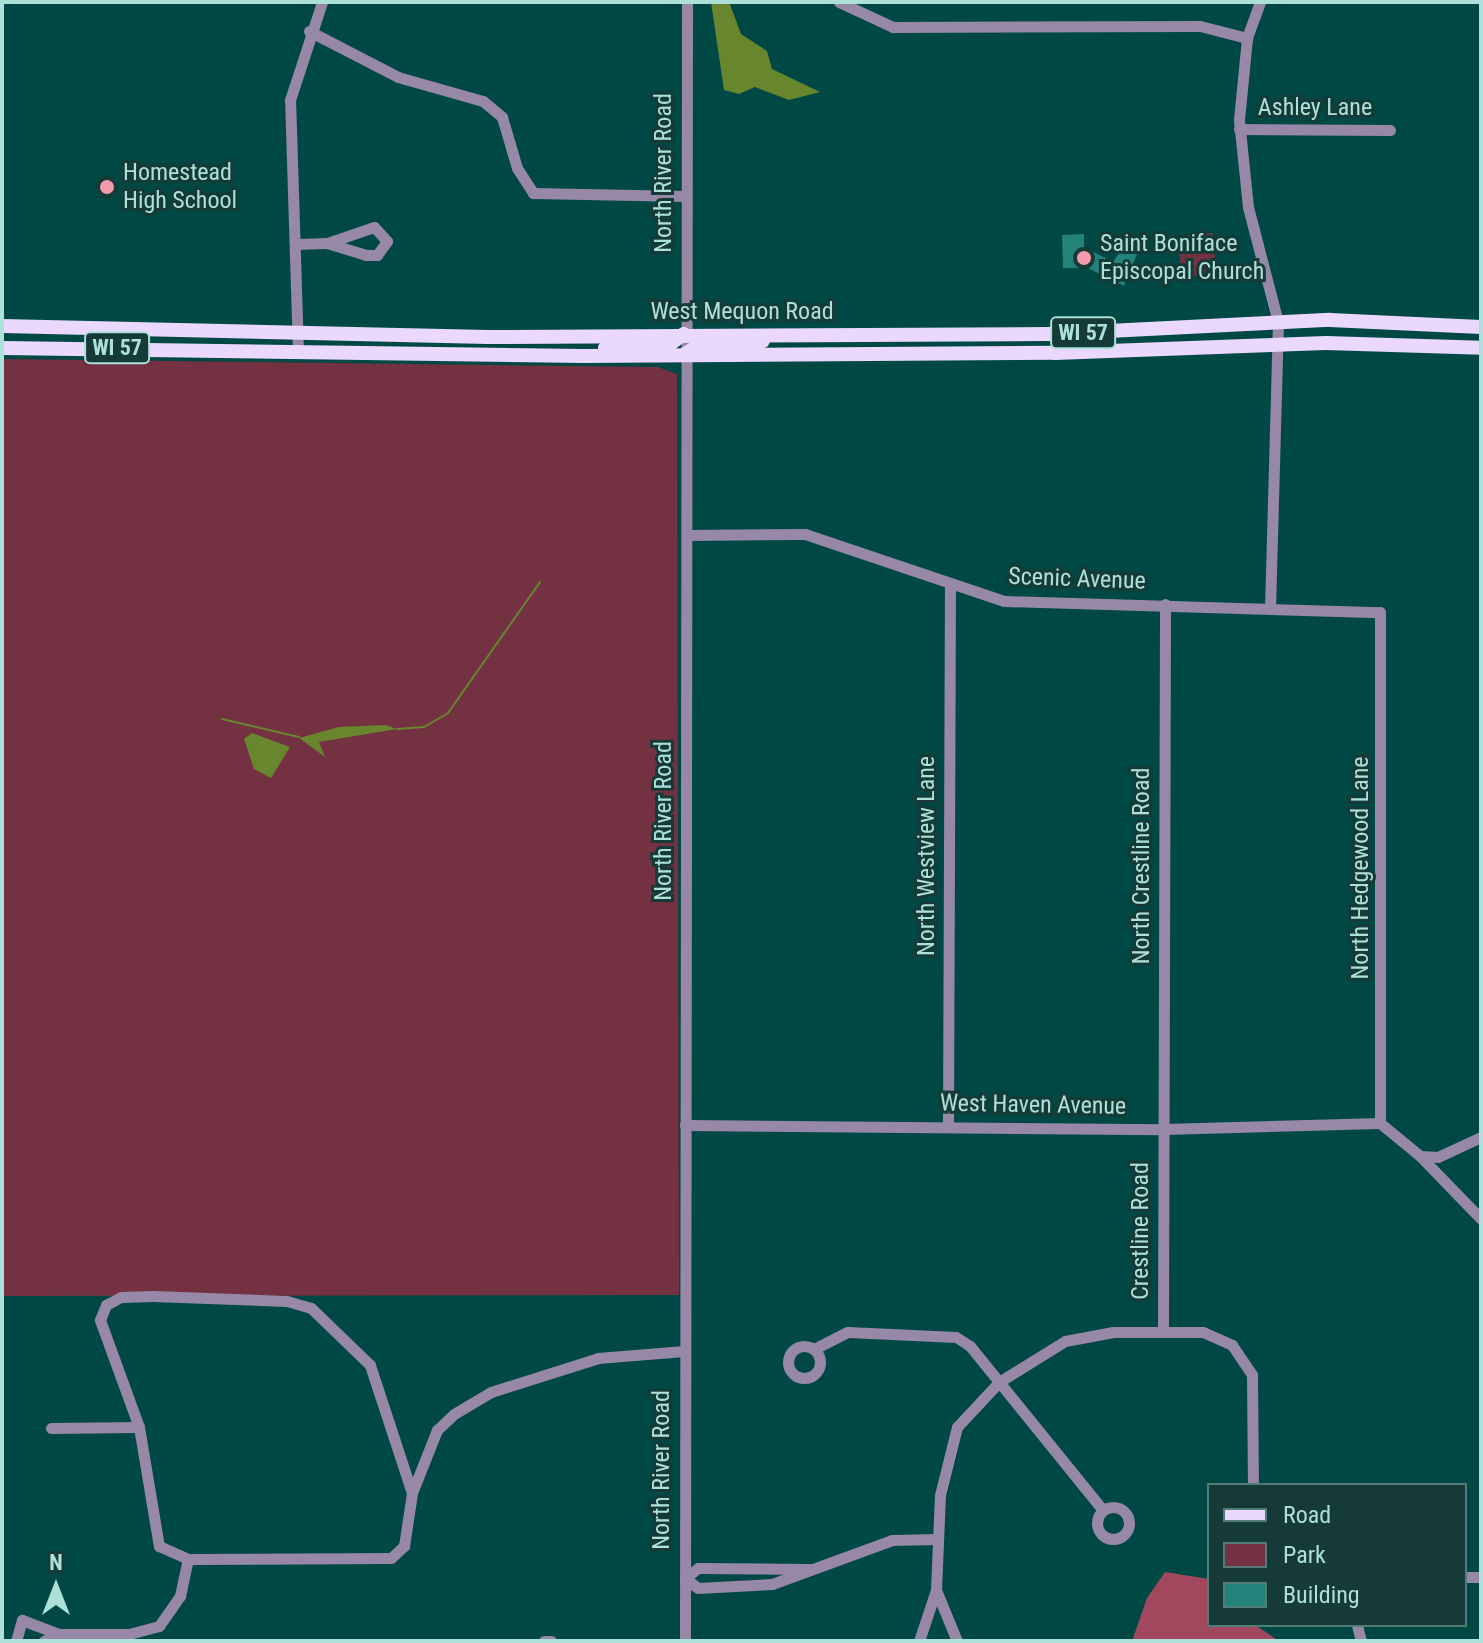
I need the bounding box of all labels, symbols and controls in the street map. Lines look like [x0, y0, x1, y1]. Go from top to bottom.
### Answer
street label: North River Road [650, 93, 678, 253]
street label: Ashley Lane [1258, 94, 1372, 122]
place label: Homestead High School [123, 159, 237, 215]
marker: Homestead High School [98, 178, 116, 196]
place label: Saint Boniface Episcopal Church [1100, 230, 1264, 286]
marker: Saint Boniface Episcopal Church [1075, 249, 1093, 267]
street label: West Mequon Road [650, 298, 834, 326]
road number: WI 57 [1049, 315, 1117, 351]
road number: WI 57 [83, 330, 151, 366]
street label: Scenic Avenue [1008, 562, 1146, 596]
street label: North River Road [650, 741, 678, 901]
street label: North Westview Lane [913, 756, 941, 956]
street label: North Hedgewood Lane [1347, 756, 1375, 980]
street label: North Crestline Road [1128, 768, 1156, 964]
street label: West Haven Avenue [940, 1089, 1126, 1121]
street label: Crestline Road [1127, 1162, 1155, 1300]
street label: North River Road [648, 1390, 676, 1550]
legend [1207, 1483, 1467, 1627]
text: Road [1283, 1501, 1331, 1529]
text: Park [1283, 1541, 1326, 1569]
north arrow [16, 1547, 96, 1627]
text: N [49, 1550, 63, 1575]
text: Building [1283, 1581, 1360, 1609]

